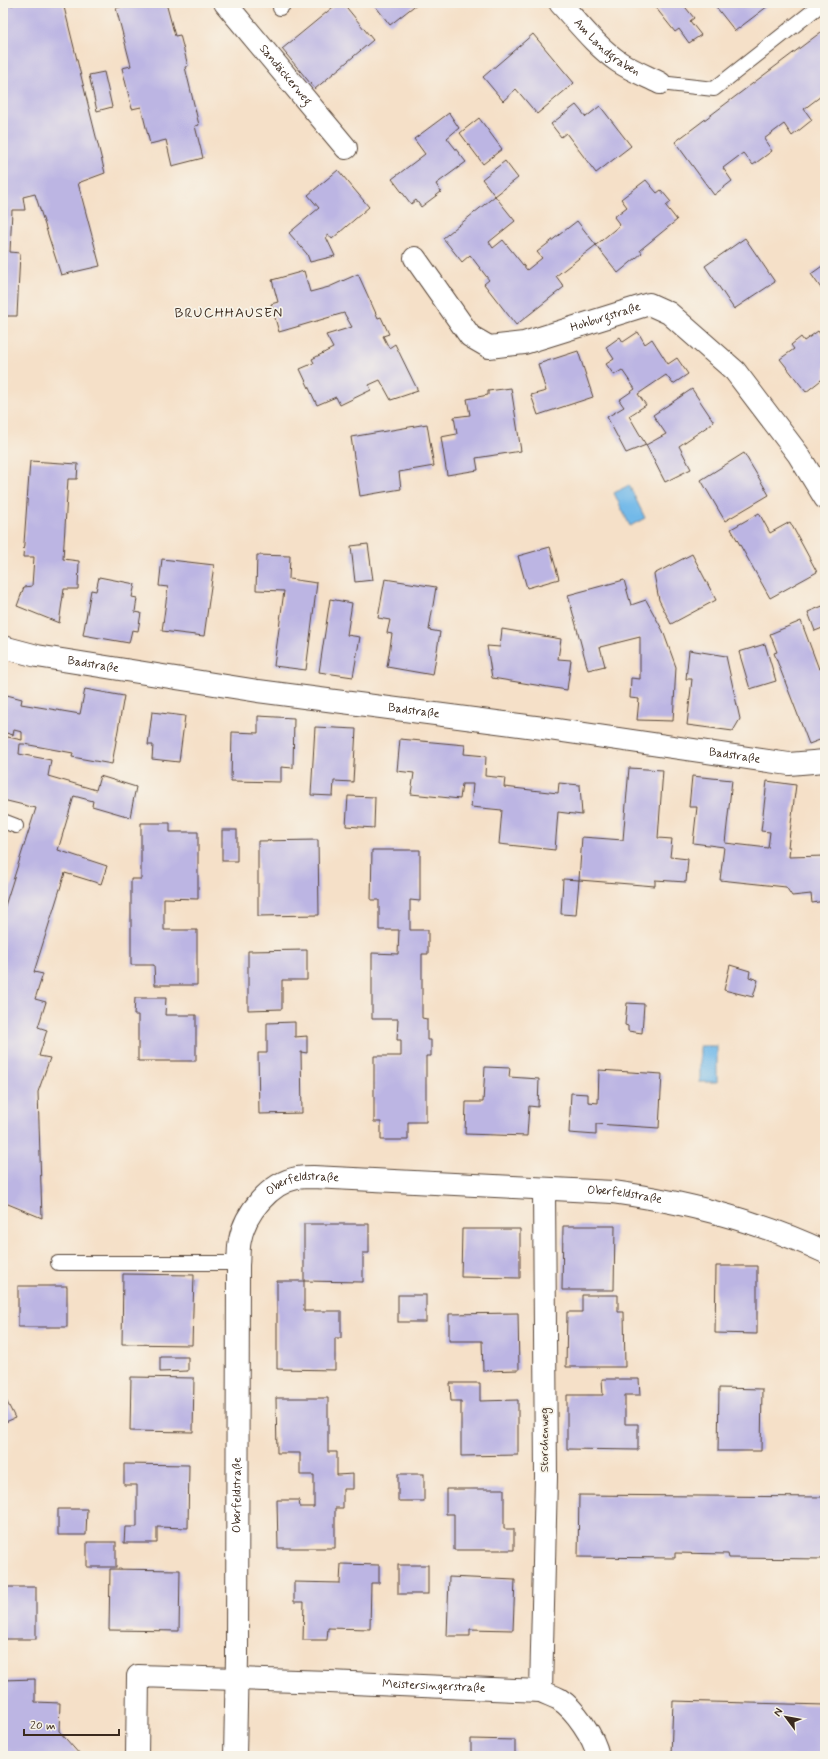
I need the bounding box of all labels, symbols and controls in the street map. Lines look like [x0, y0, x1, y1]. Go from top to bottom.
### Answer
street label: Am Landgraben [570, 15, 642, 80]
street label: Sandäckerweg [255, 41, 316, 110]
street label: Hohburgstraße [568, 299, 643, 336]
district label: BRUCHHAUSEN [175, 304, 283, 322]
street label: Badstraße [66, 653, 120, 677]
street label: Badstraße [387, 700, 441, 723]
street label: Badstraße [708, 744, 762, 768]
street label: Oberfeldstraße [263, 1169, 340, 1200]
street label: Oberfeldstraße [587, 1183, 664, 1208]
street label: Storchenweg [537, 1408, 553, 1472]
street label: Oberfeldstraße [229, 1457, 246, 1533]
street label: Meistersingerstraße [382, 1676, 486, 1697]
north arrow [766, 1697, 806, 1737]
text: N [770, 1705, 786, 1719]
scale bar [24, 1711, 119, 1737]
text: 20 m [30, 1718, 56, 1734]

